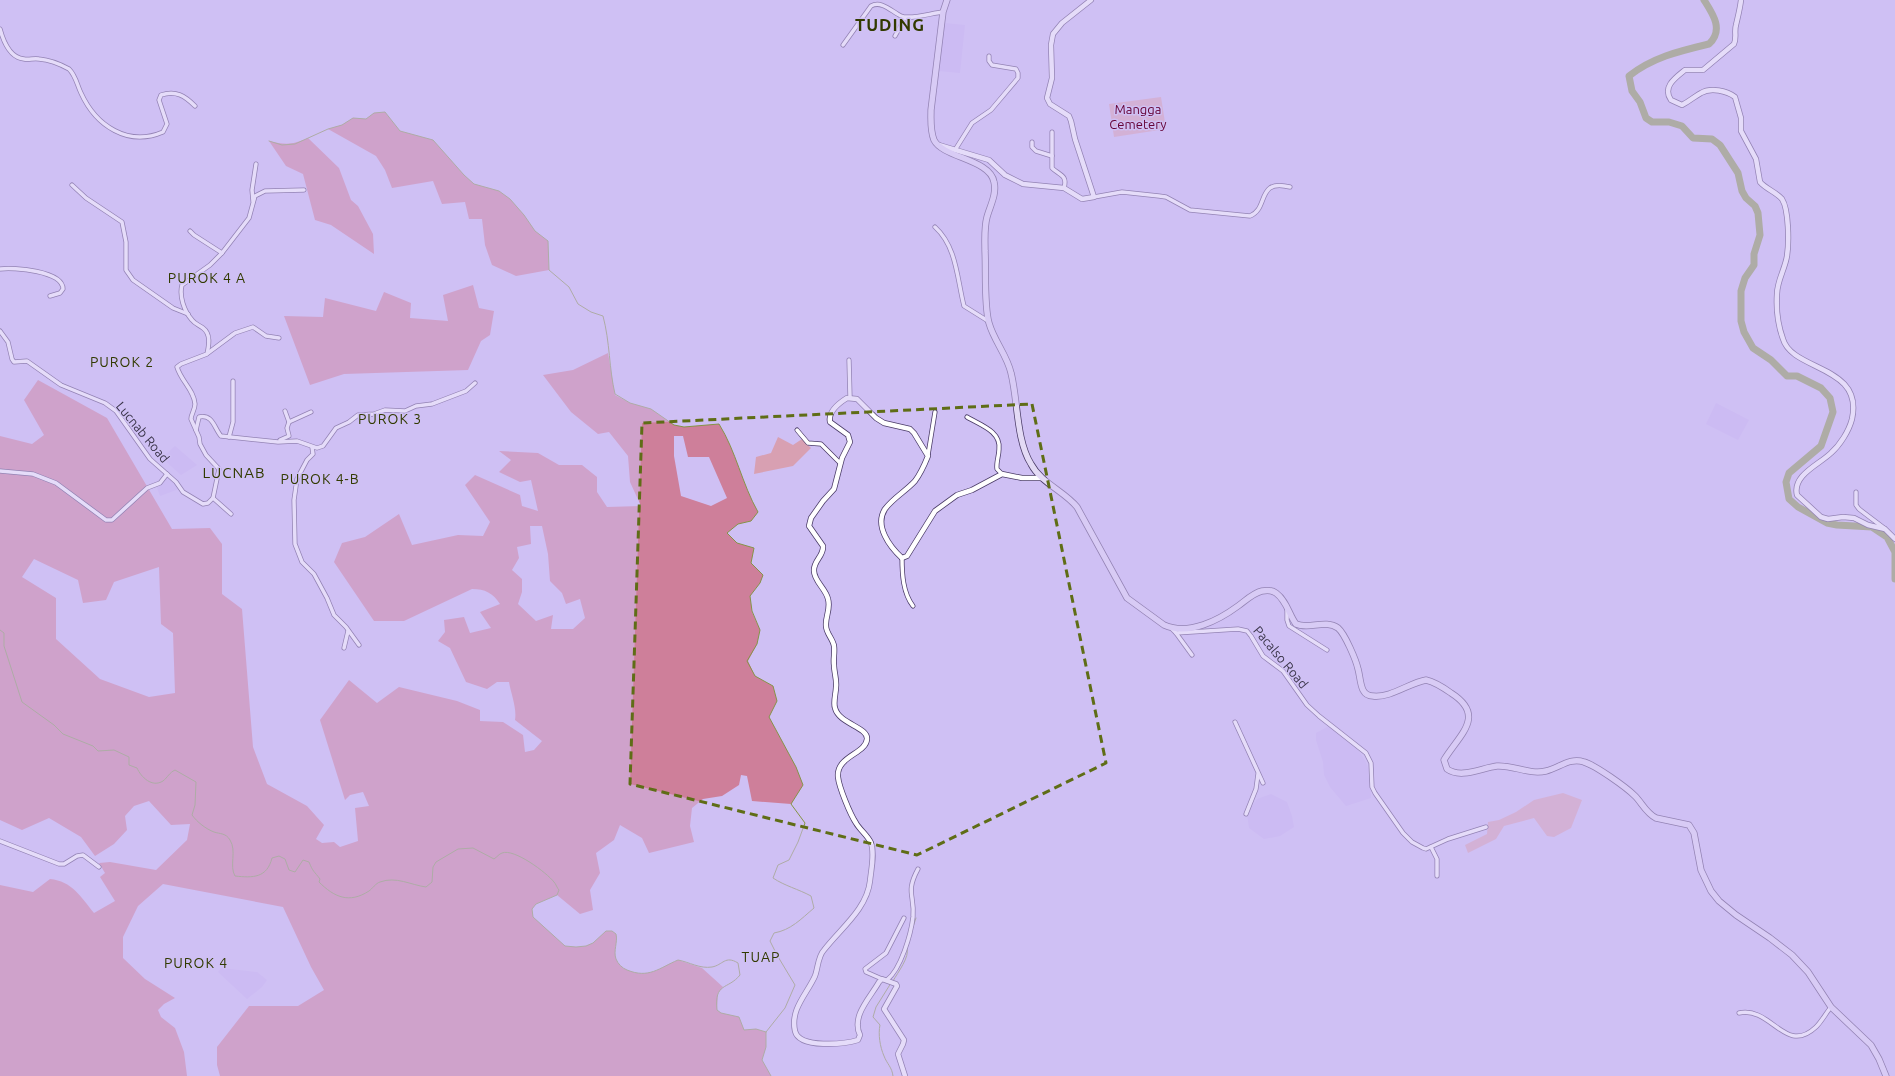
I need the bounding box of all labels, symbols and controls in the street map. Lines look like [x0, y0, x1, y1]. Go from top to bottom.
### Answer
district label: TUDING [855, 15, 925, 34]
park label: Mangga Cemetery [1109, 102, 1167, 131]
district label: PUROK 4 A [168, 270, 246, 286]
district label: PUROK 2 [90, 354, 154, 370]
street label: Lucnab Road [114, 399, 172, 465]
district label: PUROK 3 [358, 411, 422, 427]
district label: LUCNAB [203, 464, 265, 481]
district label: PUROK 4-B [280, 471, 360, 487]
street label: Pacalso Road [1251, 623, 1311, 691]
district label: TUAP [742, 949, 780, 965]
district label: PUROK 4 [164, 955, 228, 971]

